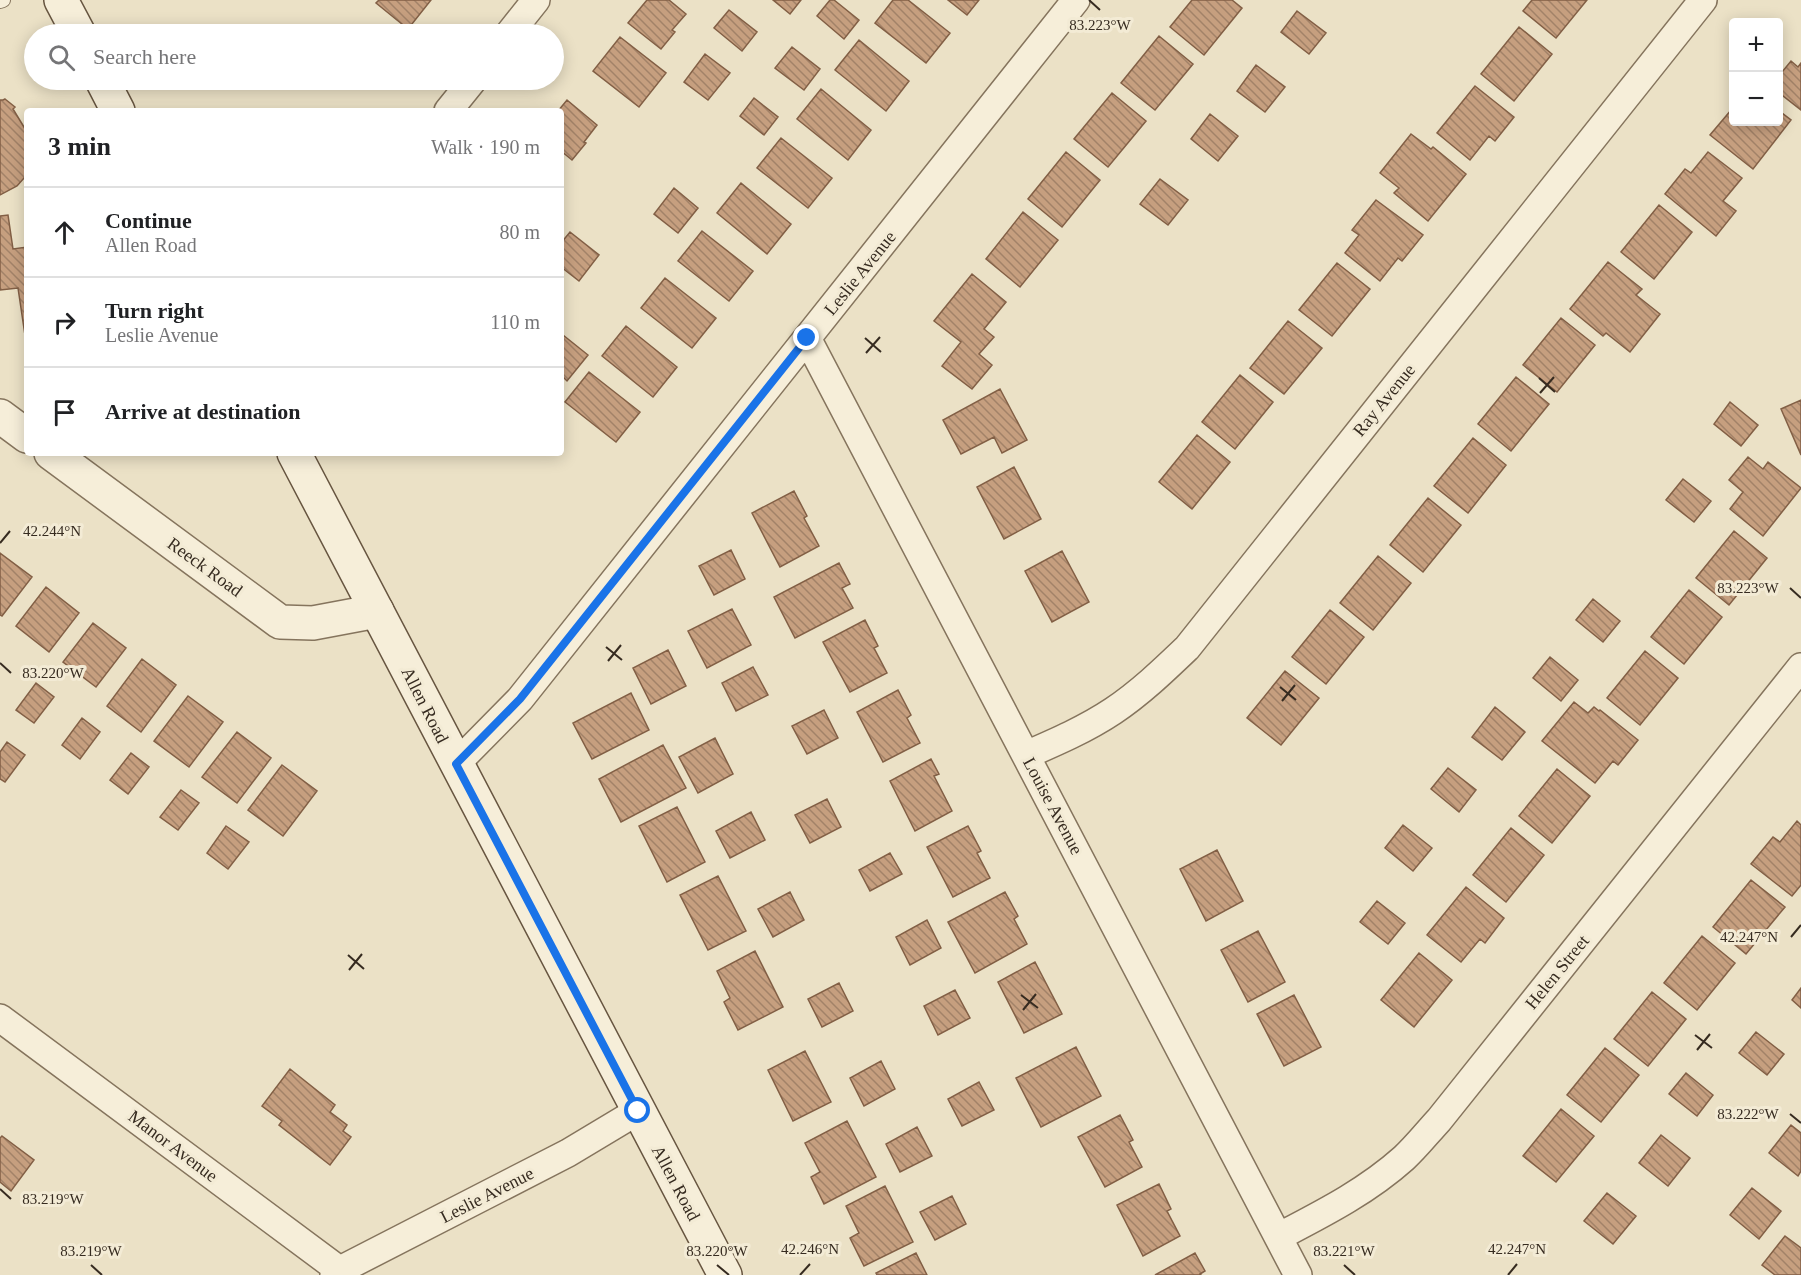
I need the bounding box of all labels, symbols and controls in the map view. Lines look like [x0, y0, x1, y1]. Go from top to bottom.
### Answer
text: 83.223°W [1069, 17, 1132, 33]
map controls [1729, 18, 1783, 126]
button: + [1729, 18, 1783, 72]
search box [24, 24, 564, 90]
icon: search [45, 41, 78, 74]
text: Search here [93, 44, 196, 69]
button: − [1729, 72, 1783, 126]
text: 3 min [48, 132, 111, 161]
text: Walk · 190 m [431, 136, 540, 158]
text: Continue [105, 208, 192, 233]
icon: ahead [48, 216, 81, 249]
text: 80 m [499, 221, 540, 243]
street label: Leslie Avenue [820, 227, 900, 319]
text: Allen Road [105, 234, 197, 256]
text: Turn right [105, 298, 204, 323]
icon: right [48, 306, 81, 339]
text: 110 m [490, 311, 540, 333]
text: Leslie Avenue [105, 324, 218, 346]
route end [793, 324, 819, 350]
street label: Ray Avenue [1349, 360, 1419, 440]
icon: arrive [48, 396, 81, 429]
text: Arrive at destination [105, 399, 301, 424]
text: 42.244°N [23, 523, 81, 539]
street label: Reeck Road [164, 533, 246, 601]
text: 83.223°W [1717, 580, 1780, 596]
street label: Allen Road [397, 664, 453, 746]
text: 83.220°W [22, 665, 85, 681]
street label: Louise Avenue [1019, 754, 1087, 858]
text: 42.247°N [1720, 929, 1778, 945]
street label: Helen Street [1521, 931, 1593, 1013]
route start [624, 1097, 650, 1123]
street label: Manor Avenue [125, 1106, 221, 1186]
text: 83.222°W [1717, 1106, 1780, 1122]
street label: Allen Road [648, 1142, 704, 1224]
street label: Leslie Avenue [437, 1163, 537, 1227]
text: 83.219°W [22, 1191, 85, 1207]
text: 42.246°N [781, 1241, 839, 1257]
text: 42.247°N [1488, 1241, 1546, 1257]
text: 83.219°W [60, 1243, 123, 1259]
text: 83.220°W [686, 1243, 749, 1259]
text: 83.221°W [1313, 1243, 1376, 1259]

